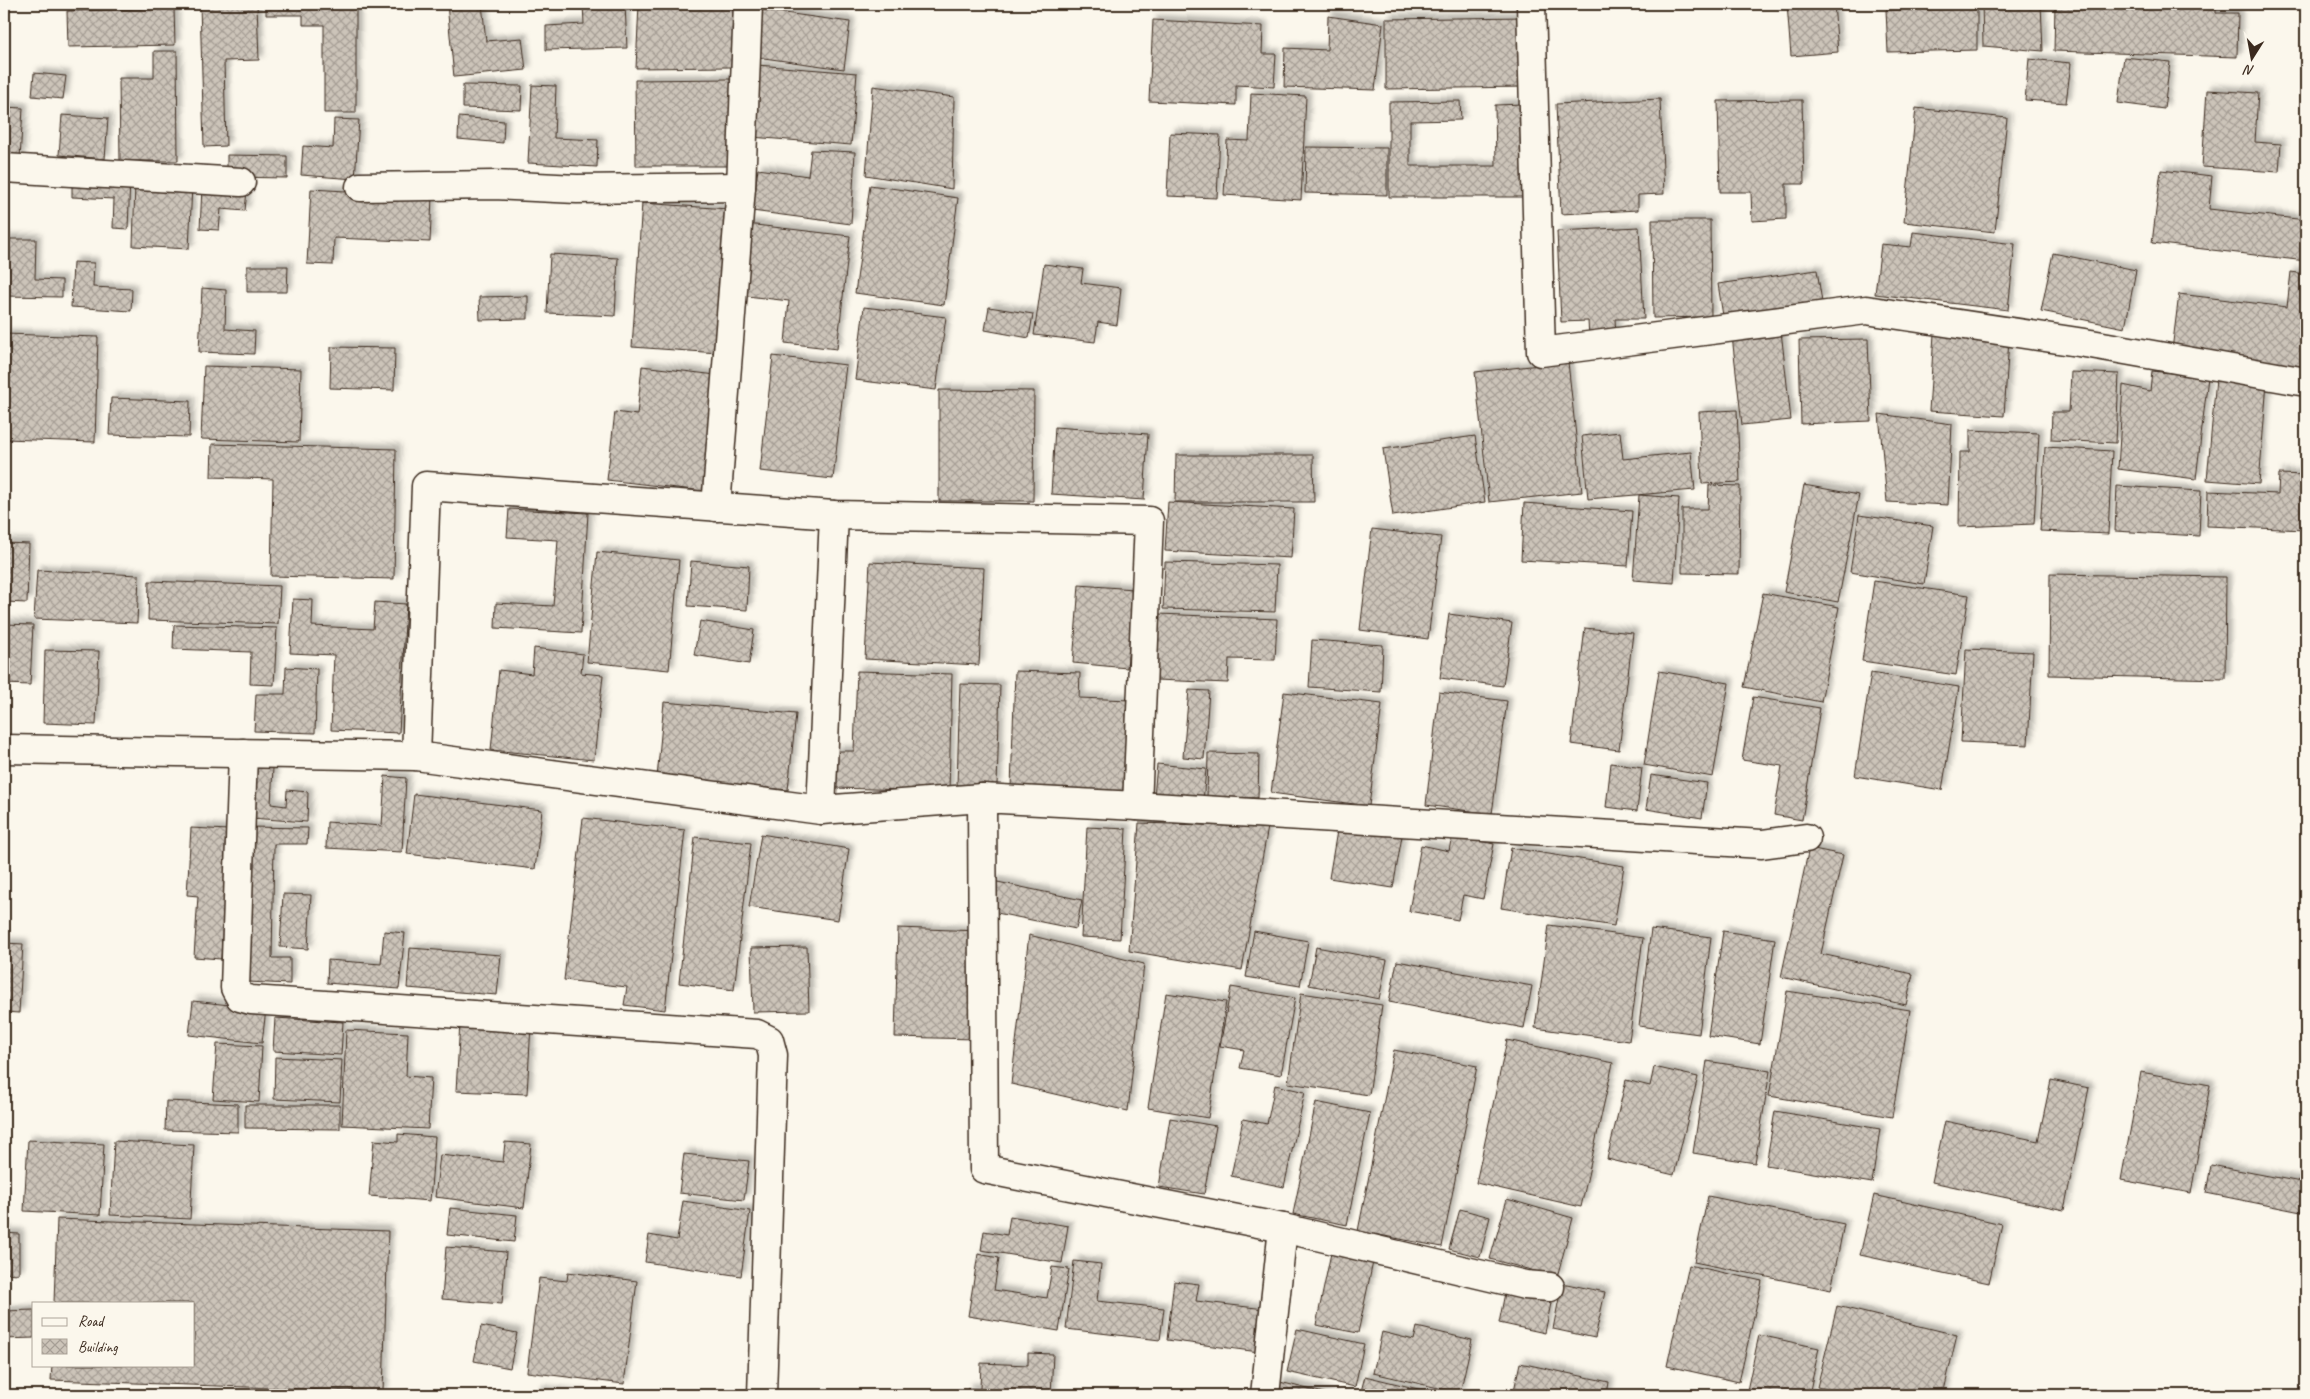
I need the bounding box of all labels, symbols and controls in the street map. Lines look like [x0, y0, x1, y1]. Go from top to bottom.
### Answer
north arrow [2228, 32, 2278, 82]
text: N [2241, 61, 2255, 79]
legend [32, 1302, 195, 1366]
text: Road [78, 1312, 105, 1331]
text: Building [78, 1338, 118, 1357]

